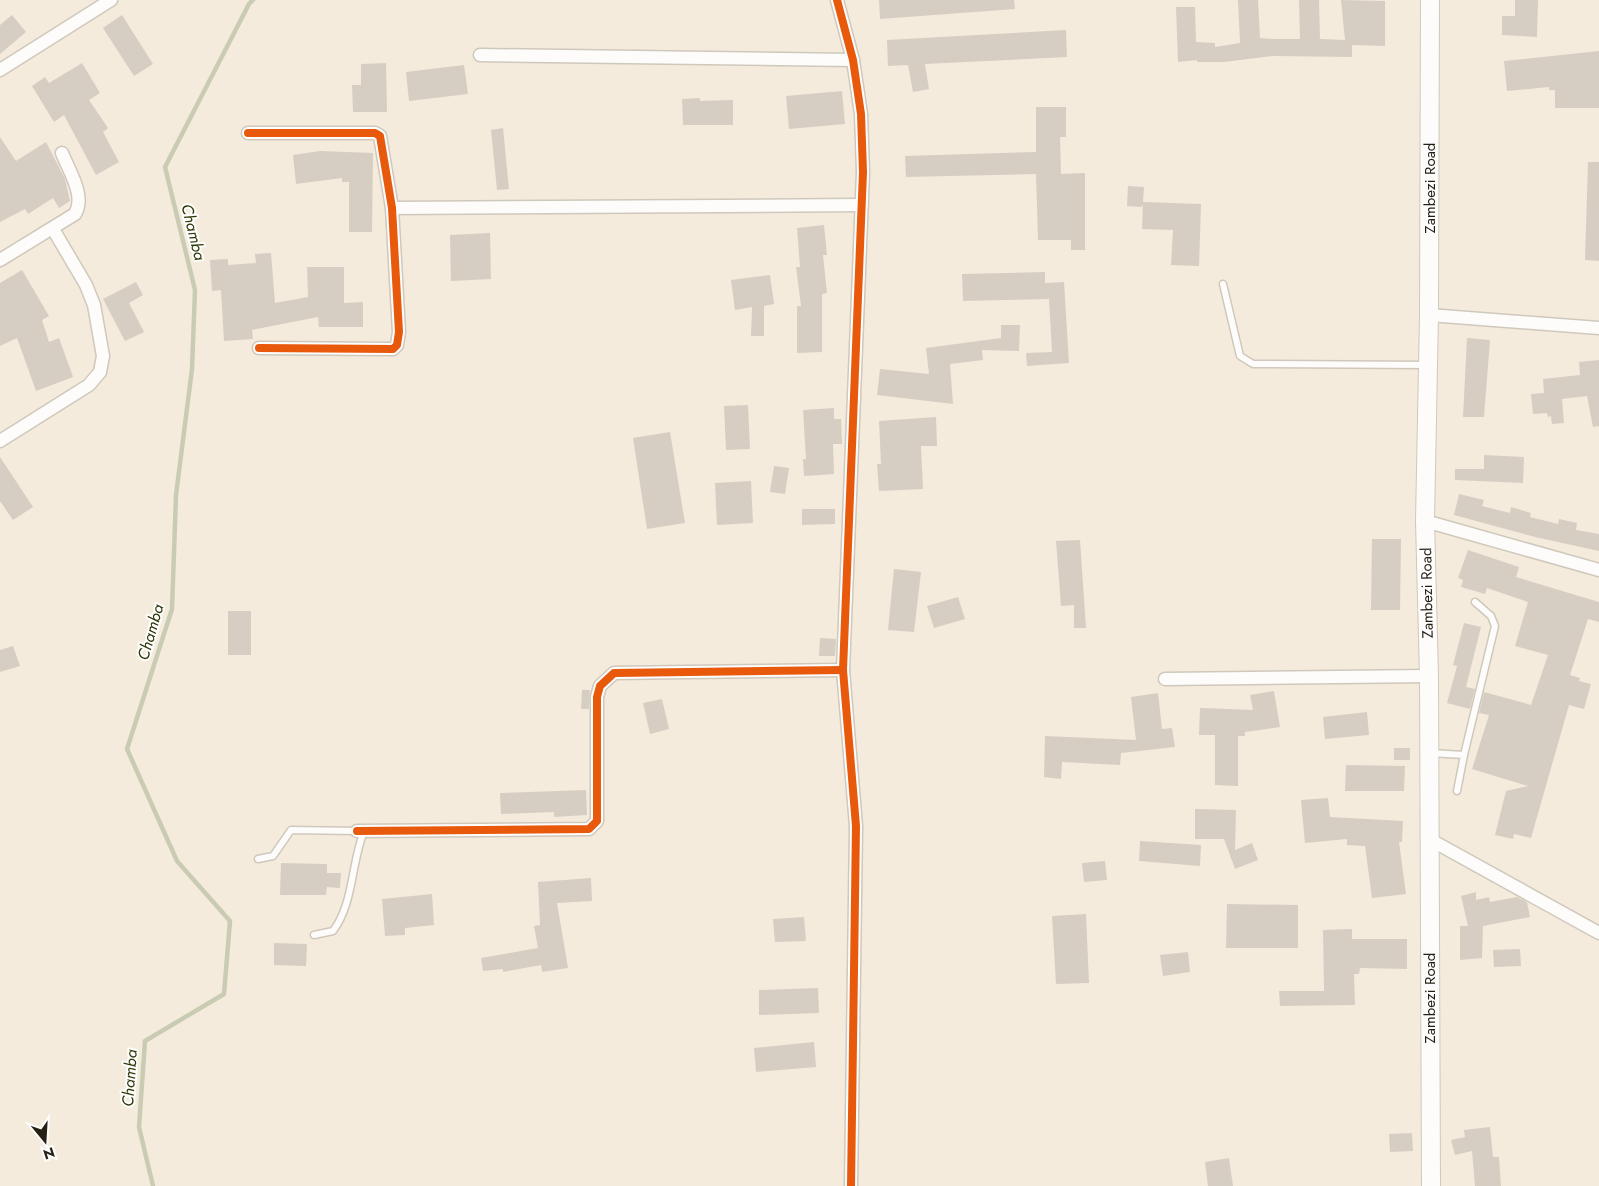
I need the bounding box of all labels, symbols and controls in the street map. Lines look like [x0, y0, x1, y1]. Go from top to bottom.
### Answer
street label: Zambezi Road [1419, 143, 1441, 233]
water label: Chamba [175, 201, 212, 263]
street label: Zambezi Road [1415, 547, 1439, 639]
water label: Chamba [132, 601, 169, 663]
street label: Zambezi Road [1419, 953, 1441, 1043]
water label: Chamba [116, 1048, 143, 1107]
north arrow [20, 1116, 70, 1166]
text: N [41, 1142, 57, 1165]

